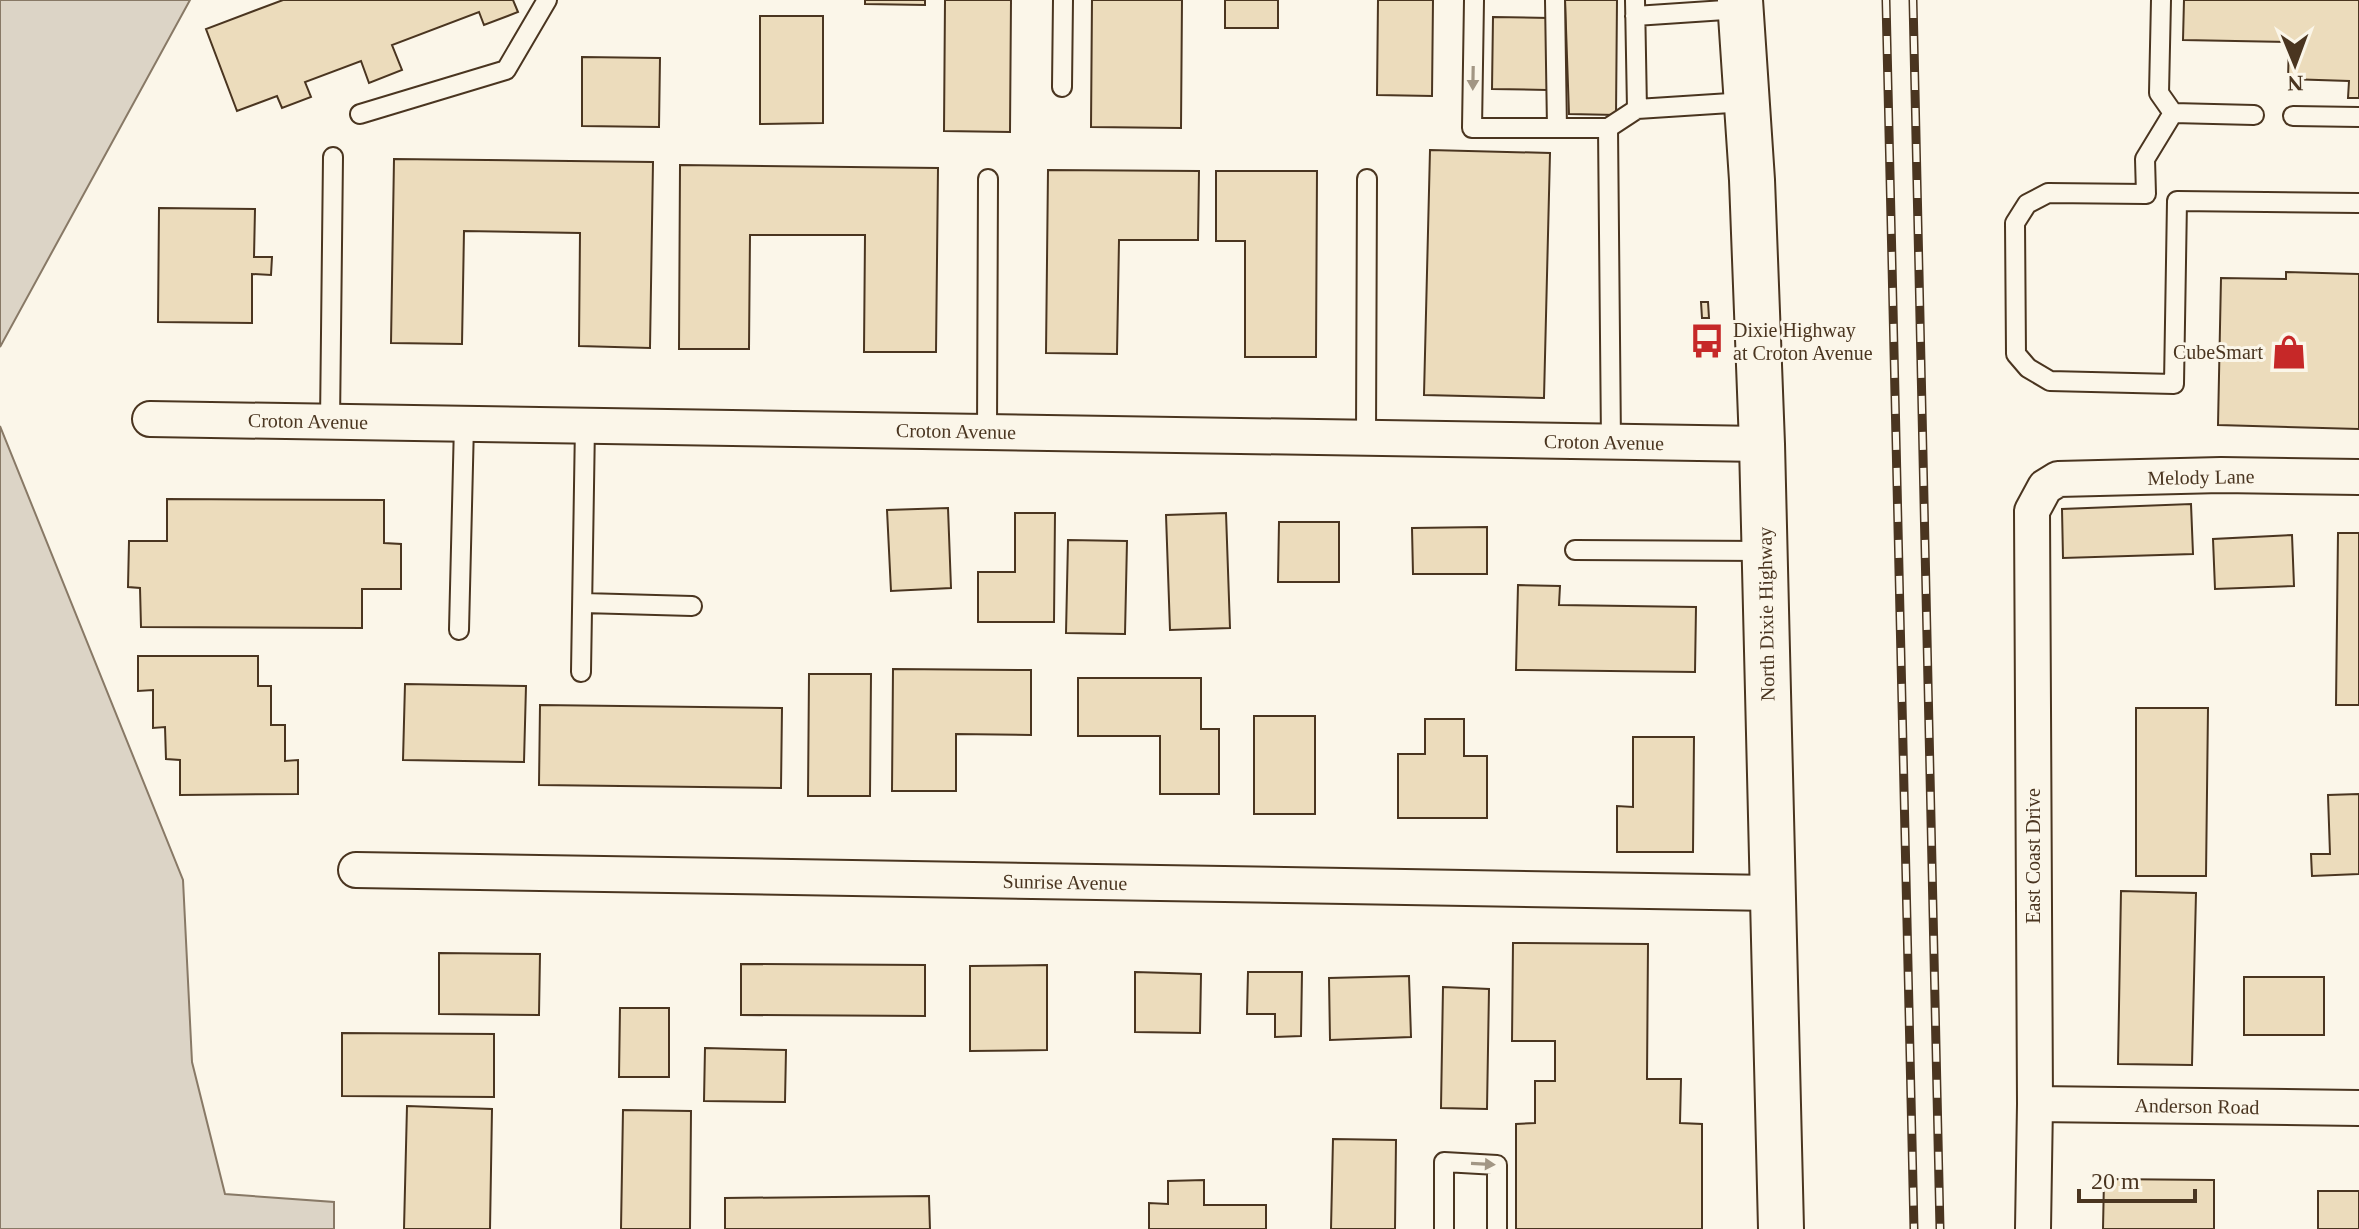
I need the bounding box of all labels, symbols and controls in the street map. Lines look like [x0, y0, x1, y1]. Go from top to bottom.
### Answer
north arrow [2255, 24, 2335, 104]
one-way arrow [1466, 66, 1479, 91]
text: N [2287, 71, 2304, 96]
place label: Dixie Highway at Croton Avenue [1733, 319, 1873, 364]
bus stop icon: Dixie Highway at Croton Avenue [1688, 322, 1726, 360]
shop icon: CubeSmart [2270, 333, 2308, 371]
place label: CubeSmart [2173, 341, 2263, 363]
street label: Croton Avenue [248, 409, 368, 433]
street label: Croton Avenue [896, 419, 1016, 443]
street label: Croton Avenue [1544, 430, 1664, 454]
street label: Melody Lane [2147, 465, 2255, 490]
street label: North Dixie Highway [1753, 527, 1780, 701]
street label: East Coast Drive [2022, 788, 2044, 924]
street label: Sunrise Avenue [1003, 870, 1128, 894]
street label: Anderson Road [2134, 1094, 2260, 1118]
scale bar [2079, 1153, 2195, 1203]
one-way arrow [1471, 1158, 1496, 1171]
text: 20 m [2091, 1168, 2140, 1194]

